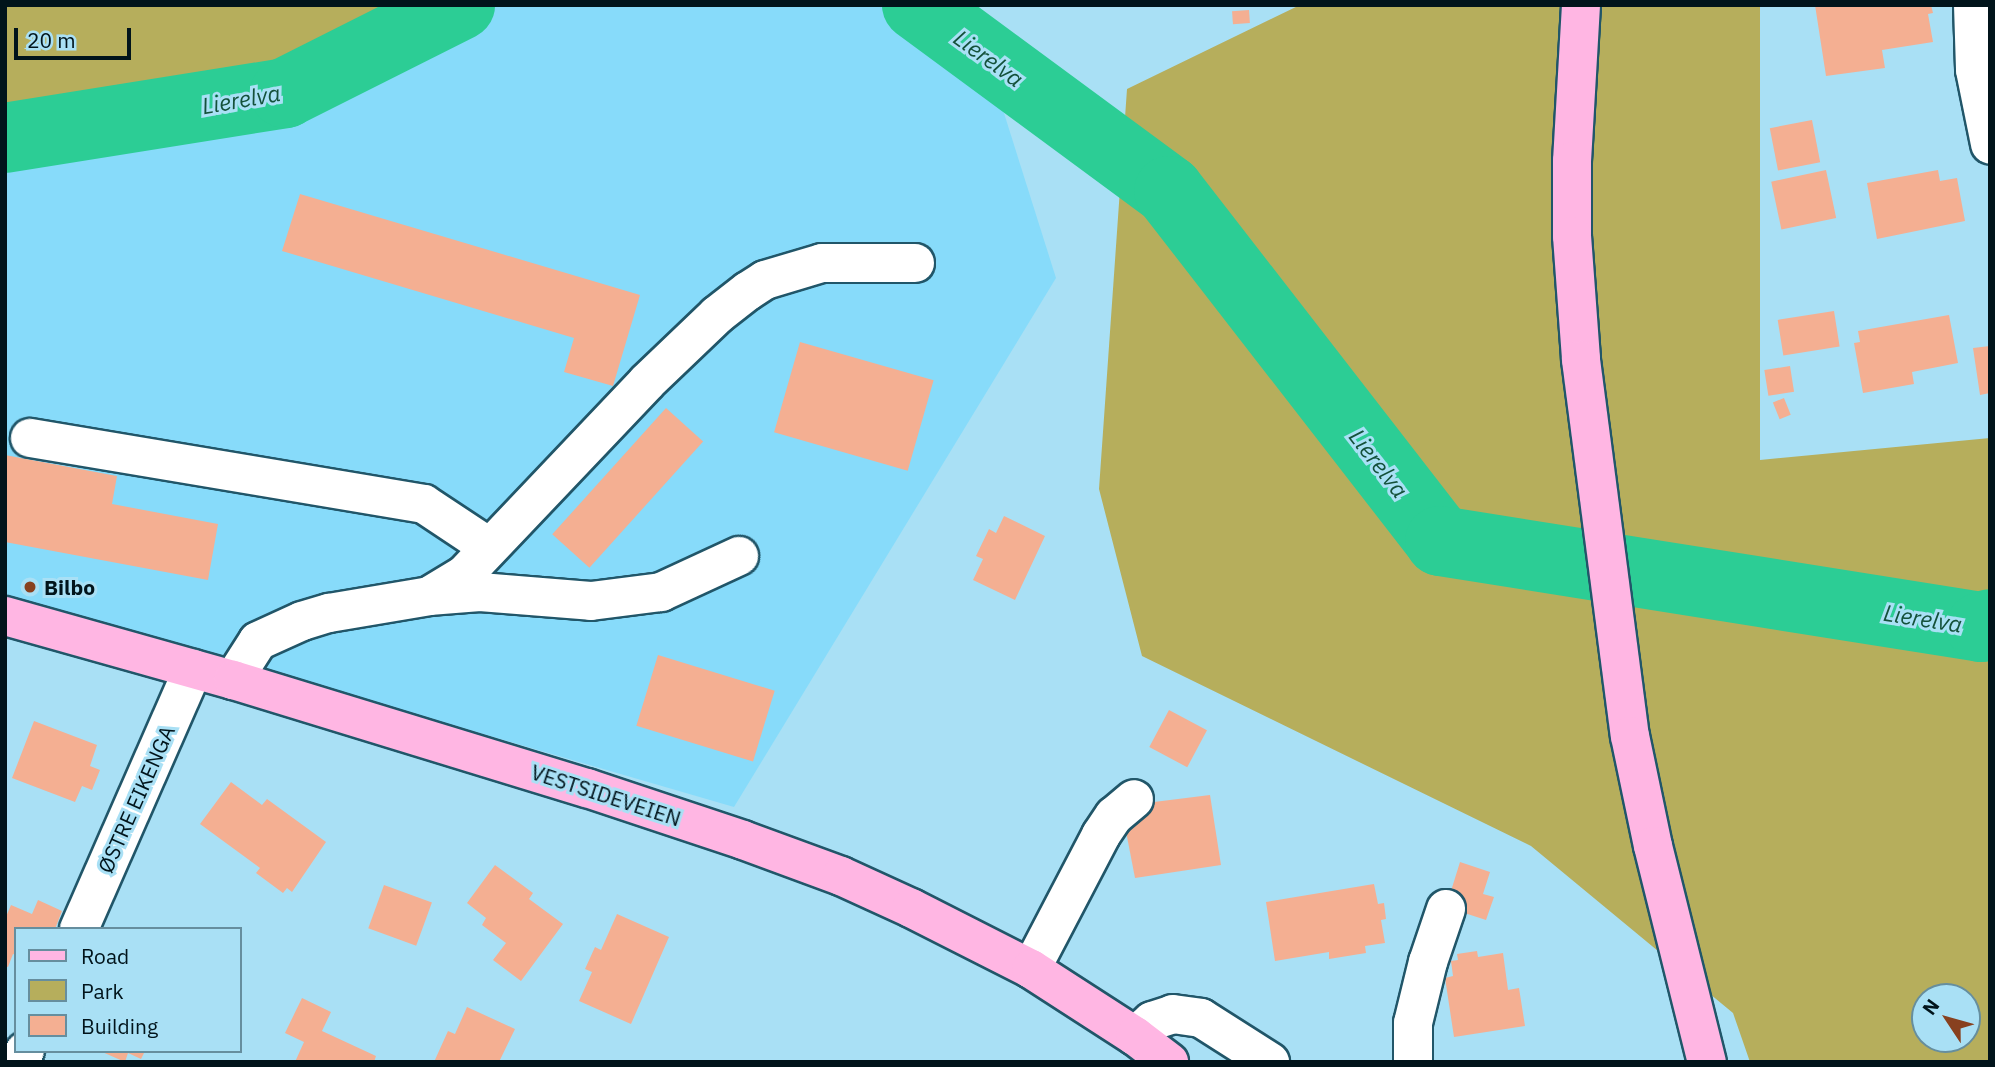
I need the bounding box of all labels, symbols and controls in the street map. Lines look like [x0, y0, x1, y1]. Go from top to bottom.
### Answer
scale bar [18, 14, 135, 58]
water label: Lierelva [949, 23, 1029, 93]
text: 20 m [27, 26, 76, 54]
water label: Lierelva [199, 79, 283, 119]
water label: Lierelva [1344, 423, 1414, 503]
place label: Bilbo [44, 574, 95, 600]
marker: Bilbo [22, 579, 38, 595]
water label: Lierelva [1882, 598, 1964, 638]
street label: ØSTRE EIKENGA [92, 721, 180, 877]
street label: VESTSIDEVEIEN [528, 759, 684, 831]
legend [14, 927, 242, 1053]
text: Road [81, 942, 129, 970]
text: Park [81, 977, 124, 1005]
north arrow [1911, 983, 1981, 1053]
text: N [1917, 994, 1944, 1019]
text: Building [81, 1012, 158, 1040]

